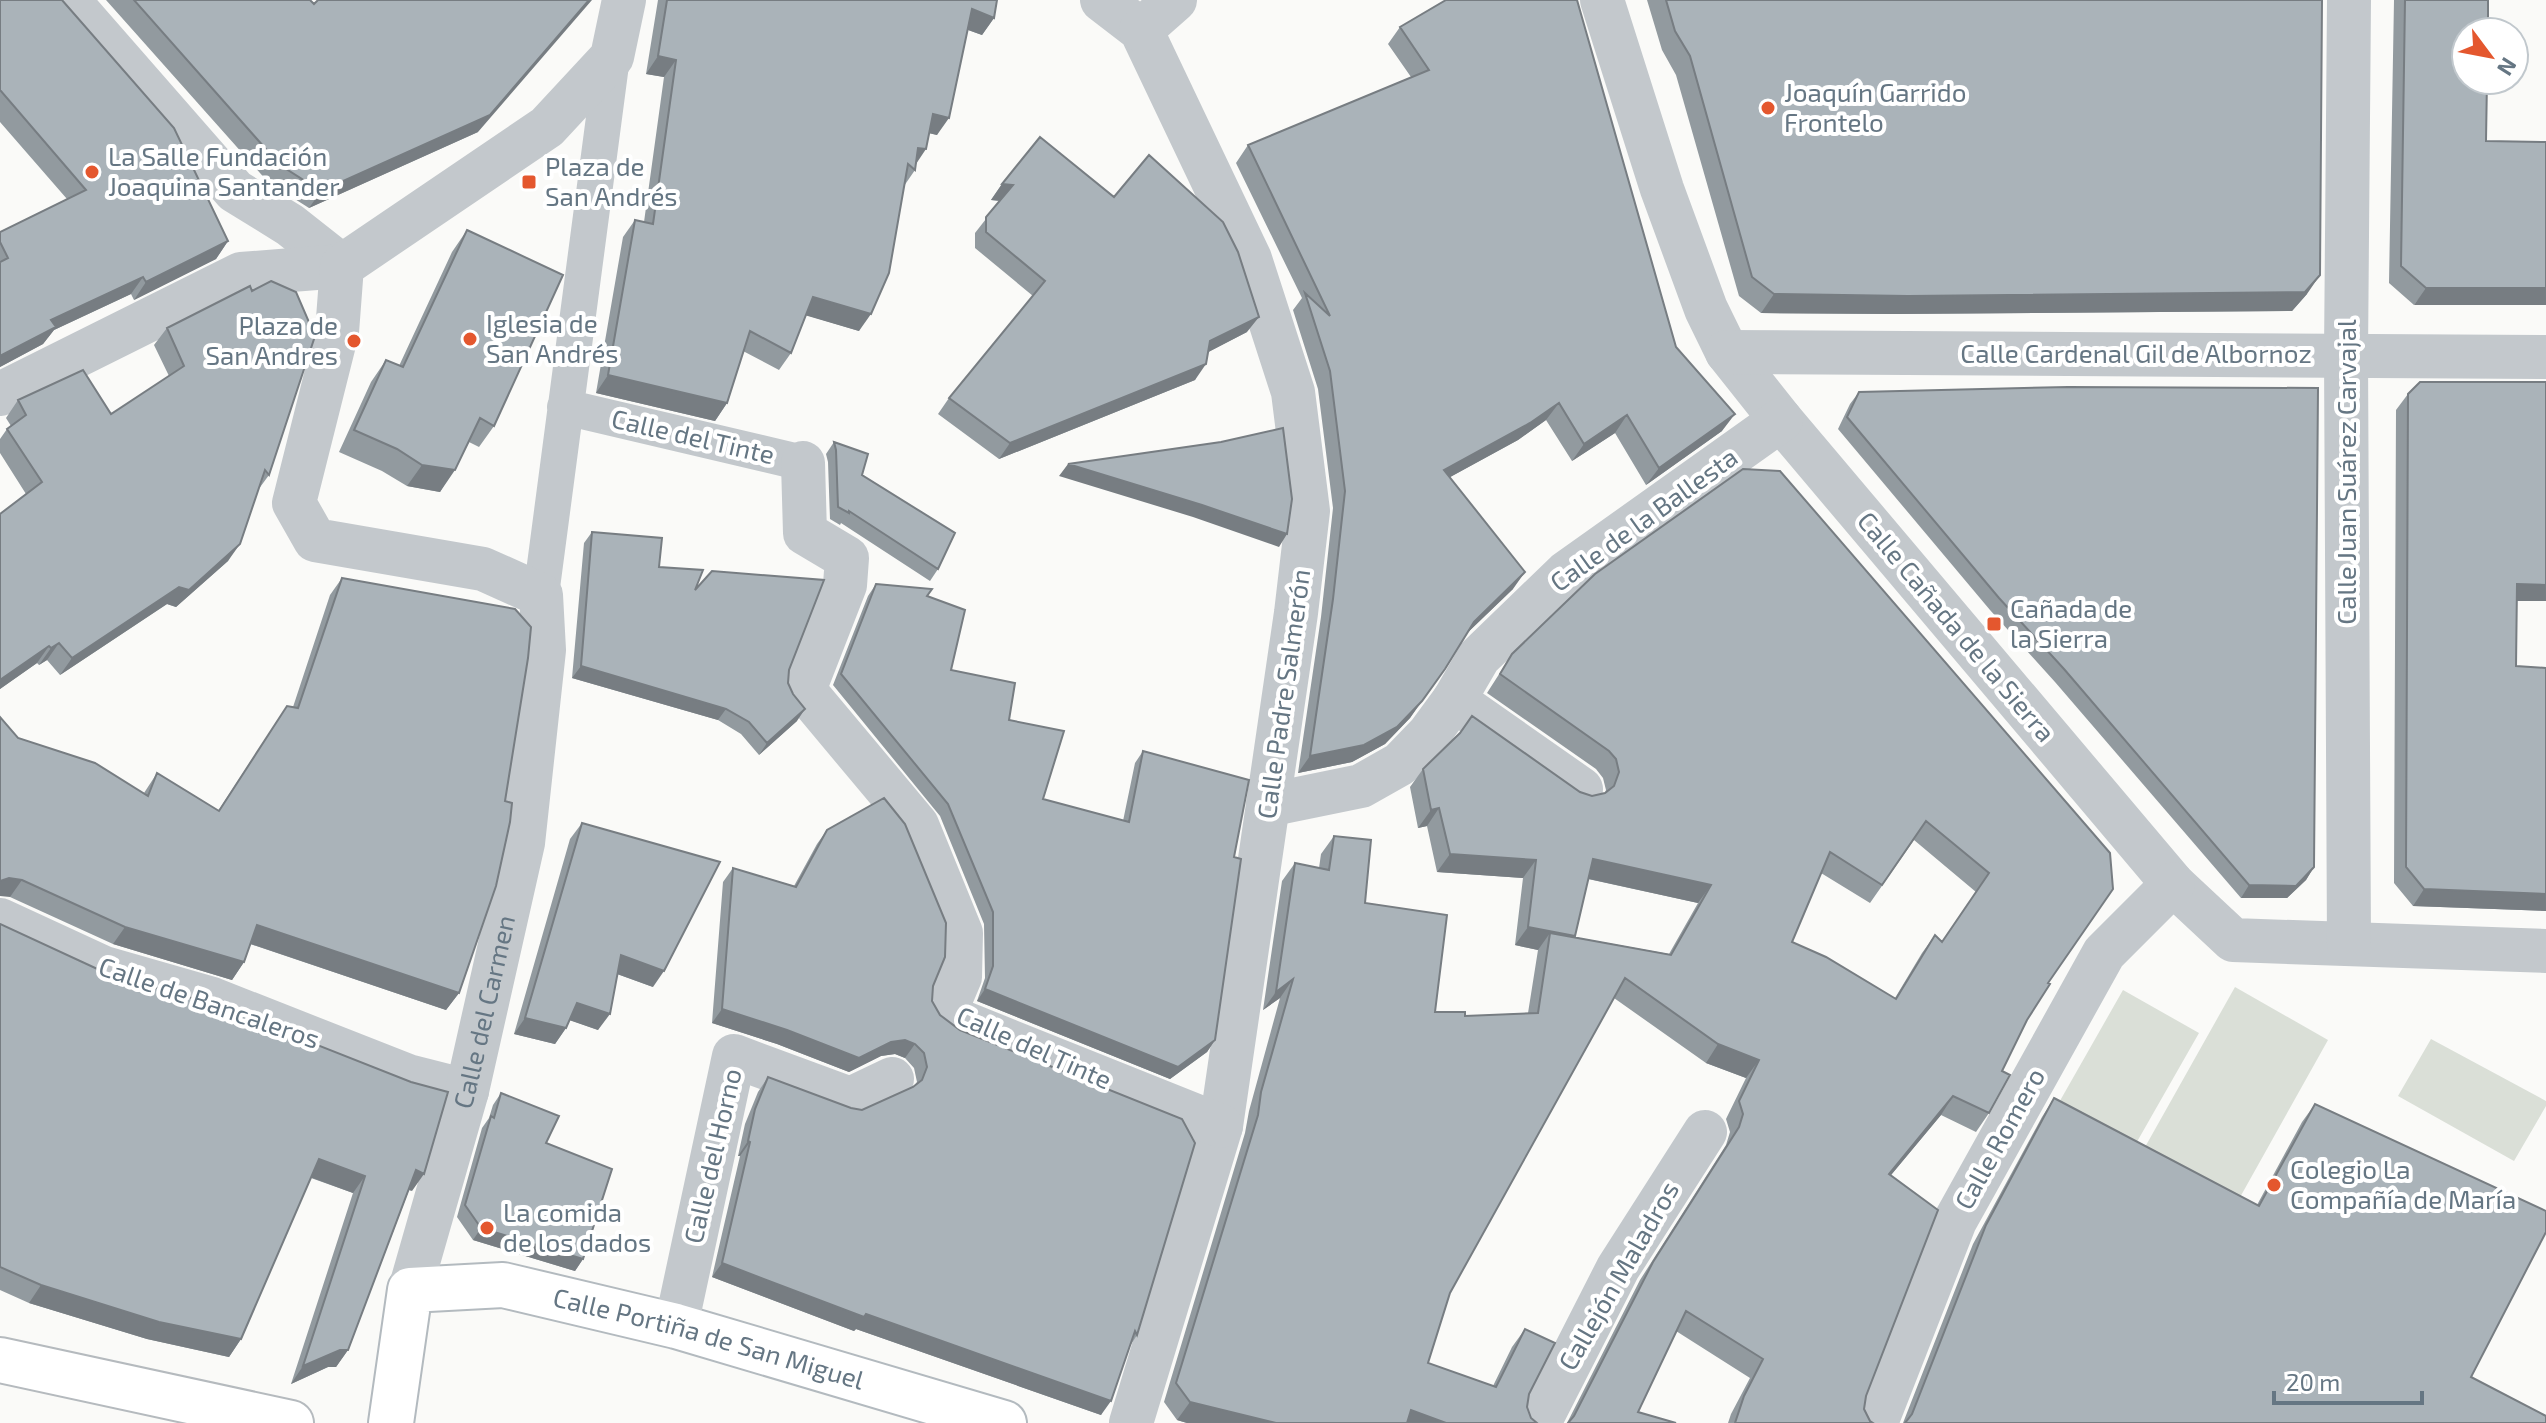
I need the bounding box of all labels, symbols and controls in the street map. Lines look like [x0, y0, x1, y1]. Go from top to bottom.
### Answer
north arrow [2450, 16, 2530, 96]
text: N [2493, 54, 2523, 81]
place label: Joaquín Garrido Frontelo [1784, 76, 1966, 137]
marker: Joaquín Garrido Frontelo [1759, 99, 1777, 117]
place label: La Salle Fundación Joaquina Santander [108, 140, 340, 201]
place label: Plaza de San Andrés [545, 150, 678, 211]
marker: La Salle Fundación Joaquina Santander [83, 163, 101, 181]
marker: Plaza de San Andrés [520, 173, 538, 191]
place label: Iglesia de San Andrés [486, 307, 619, 368]
place label: Plaza de San Andres [205, 309, 338, 370]
street label: Calle Juan Suárez Carvajal [2330, 319, 2361, 625]
marker: Iglesia de San Andrés [461, 330, 479, 348]
marker: Plaza de San Andres [345, 332, 363, 350]
street label: Calle Cardenal Gil de Albornoz [1960, 337, 2312, 368]
street label: Calle del Tinte [609, 402, 778, 469]
street label: Calle de la Ballesta [1543, 440, 1743, 597]
street label: Calle Cañada de la Sierra [1852, 505, 2062, 747]
street label: Calle Padre Salmerón [1250, 567, 1315, 821]
place label: Cañada de la Sierra [2010, 592, 2132, 653]
marker: Cañada de la Sierra [1985, 615, 2003, 633]
street label: Calle del Carmen [446, 912, 520, 1112]
street label: Calle de Bancaleros [95, 949, 324, 1054]
street label: Calle del Tinte [952, 999, 1117, 1095]
street label: Calle Romero [1947, 1062, 2050, 1214]
street label: Calle del Horno [676, 1065, 747, 1246]
place label: Colegio La Compañía de María [2290, 1153, 2516, 1214]
street label: Callejón Maladros [1551, 1175, 1684, 1375]
marker: Colegio La Compañía de María [2265, 1176, 2283, 1194]
place label: La comida de los dados [503, 1196, 651, 1257]
marker: La comida de los dados [478, 1219, 496, 1237]
street label: Calle Portiña de San Miguel [550, 1280, 868, 1395]
scale bar [2274, 1355, 2422, 1405]
text: 20 m [2286, 1367, 2340, 1396]

